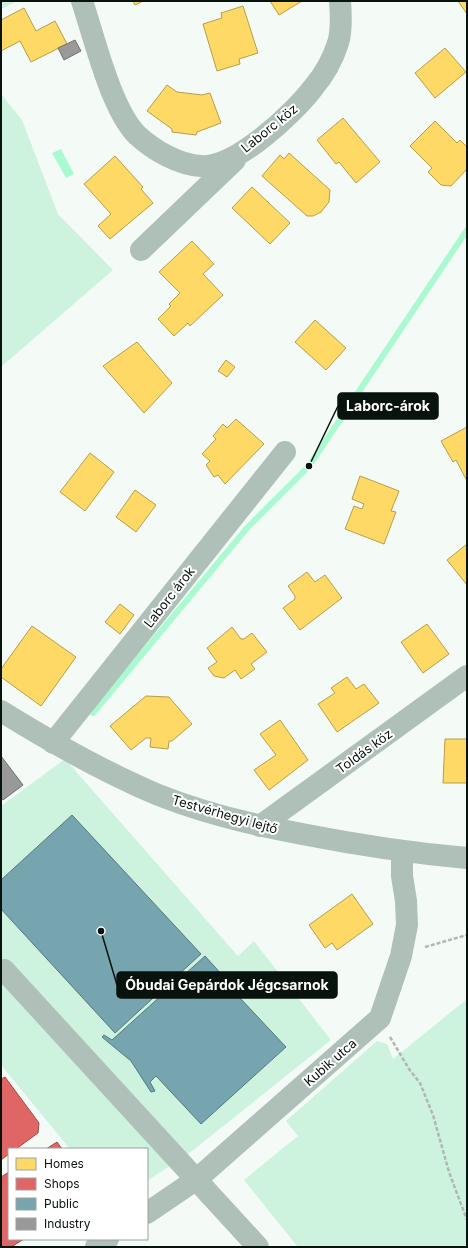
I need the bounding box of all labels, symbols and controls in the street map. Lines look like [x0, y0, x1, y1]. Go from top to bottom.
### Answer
street label: Laborc köz [238, 100, 300, 156]
callout: Laborc-árok [338, 393, 438, 419]
text: Laborc-árok [346, 397, 431, 414]
street label: Laborc árok [140, 563, 198, 631]
street label: Toldás köz [333, 725, 395, 777]
street label: Testvérhegyi lejtő [170, 791, 280, 837]
callout: Óbudai Gepárdok Jégcsarnok [117, 972, 337, 998]
text: Óbudai Gepárdok Jégcsarnok [125, 976, 330, 993]
street label: Kubik utca [300, 1035, 360, 1089]
legend [8, 1148, 148, 1240]
text: Homes [44, 1156, 84, 1171]
text: Shops [44, 1176, 80, 1191]
text: Public [44, 1196, 79, 1211]
text: Industry [44, 1216, 91, 1231]

